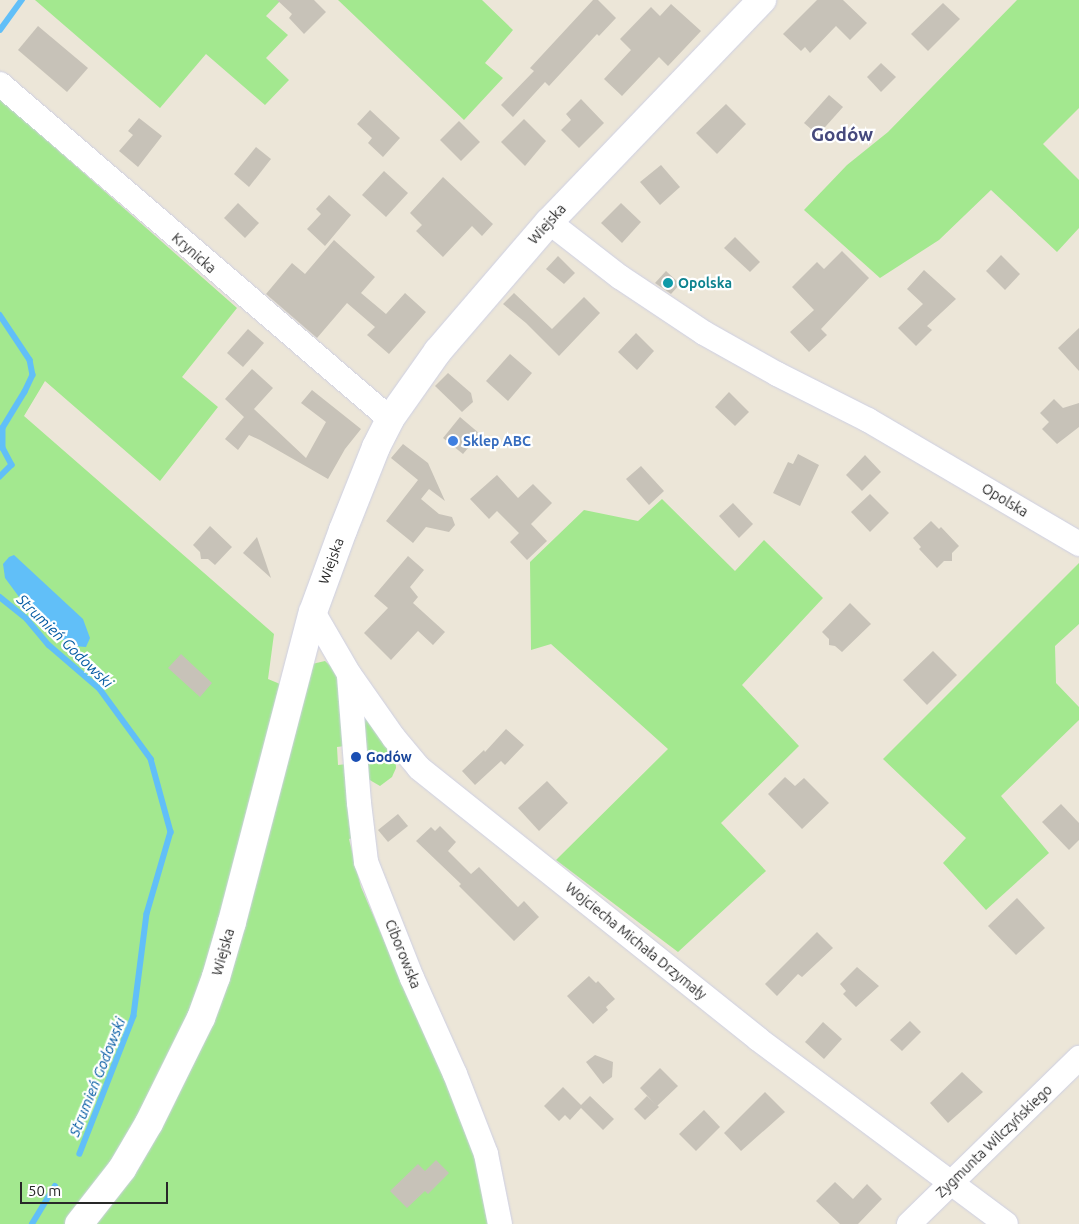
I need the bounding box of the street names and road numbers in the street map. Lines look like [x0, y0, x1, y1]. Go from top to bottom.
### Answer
street label: Wiejska [525, 201, 569, 247]
street label: Krynicka [168, 229, 220, 277]
street label: Opolska [979, 480, 1031, 520]
street label: Wiejska [315, 536, 347, 586]
street label: Wojciecha Michała Drzymały [562, 879, 710, 1003]
street label: Ciborowska [382, 917, 424, 991]
street label: Wiejska [208, 927, 238, 977]
street label: Zygmunta Wilczyńskiego [932, 1081, 1056, 1201]

